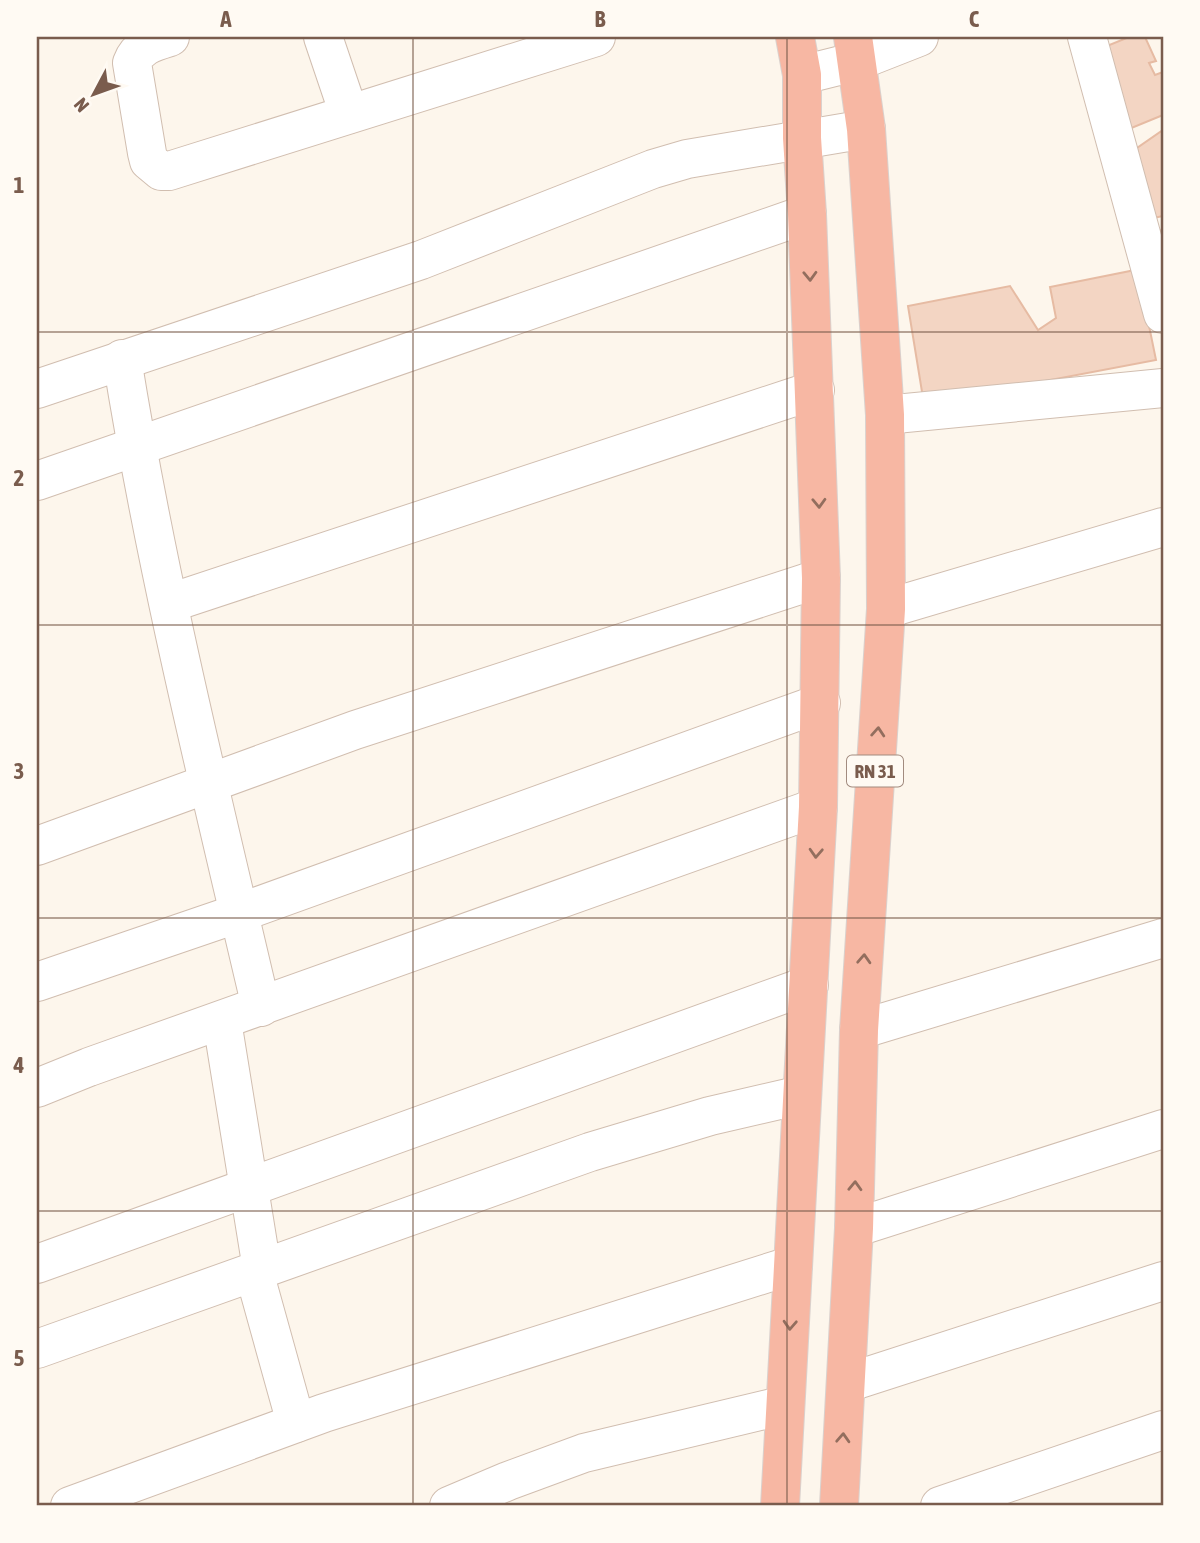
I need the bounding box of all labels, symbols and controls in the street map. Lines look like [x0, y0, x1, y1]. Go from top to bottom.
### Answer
text: A [219, 6, 232, 32]
text: B [595, 6, 606, 32]
text: C [969, 6, 980, 32]
north arrow [60, 60, 130, 130]
text: N [69, 94, 93, 117]
text: 1 [14, 172, 25, 198]
one-way arrow [802, 270, 817, 281]
text: 2 [14, 465, 24, 491]
one-way arrow [811, 498, 826, 509]
one-way arrow [870, 726, 885, 737]
road number: RN 31 [847, 756, 903, 786]
text: 3 [14, 758, 24, 784]
one-way arrow [808, 848, 823, 859]
one-way arrow [856, 953, 871, 964]
text: 4 [13, 1052, 25, 1078]
one-way arrow [847, 1181, 863, 1191]
one-way arrow [782, 1319, 797, 1330]
text: 5 [14, 1345, 25, 1371]
one-way arrow [836, 1432, 851, 1443]

